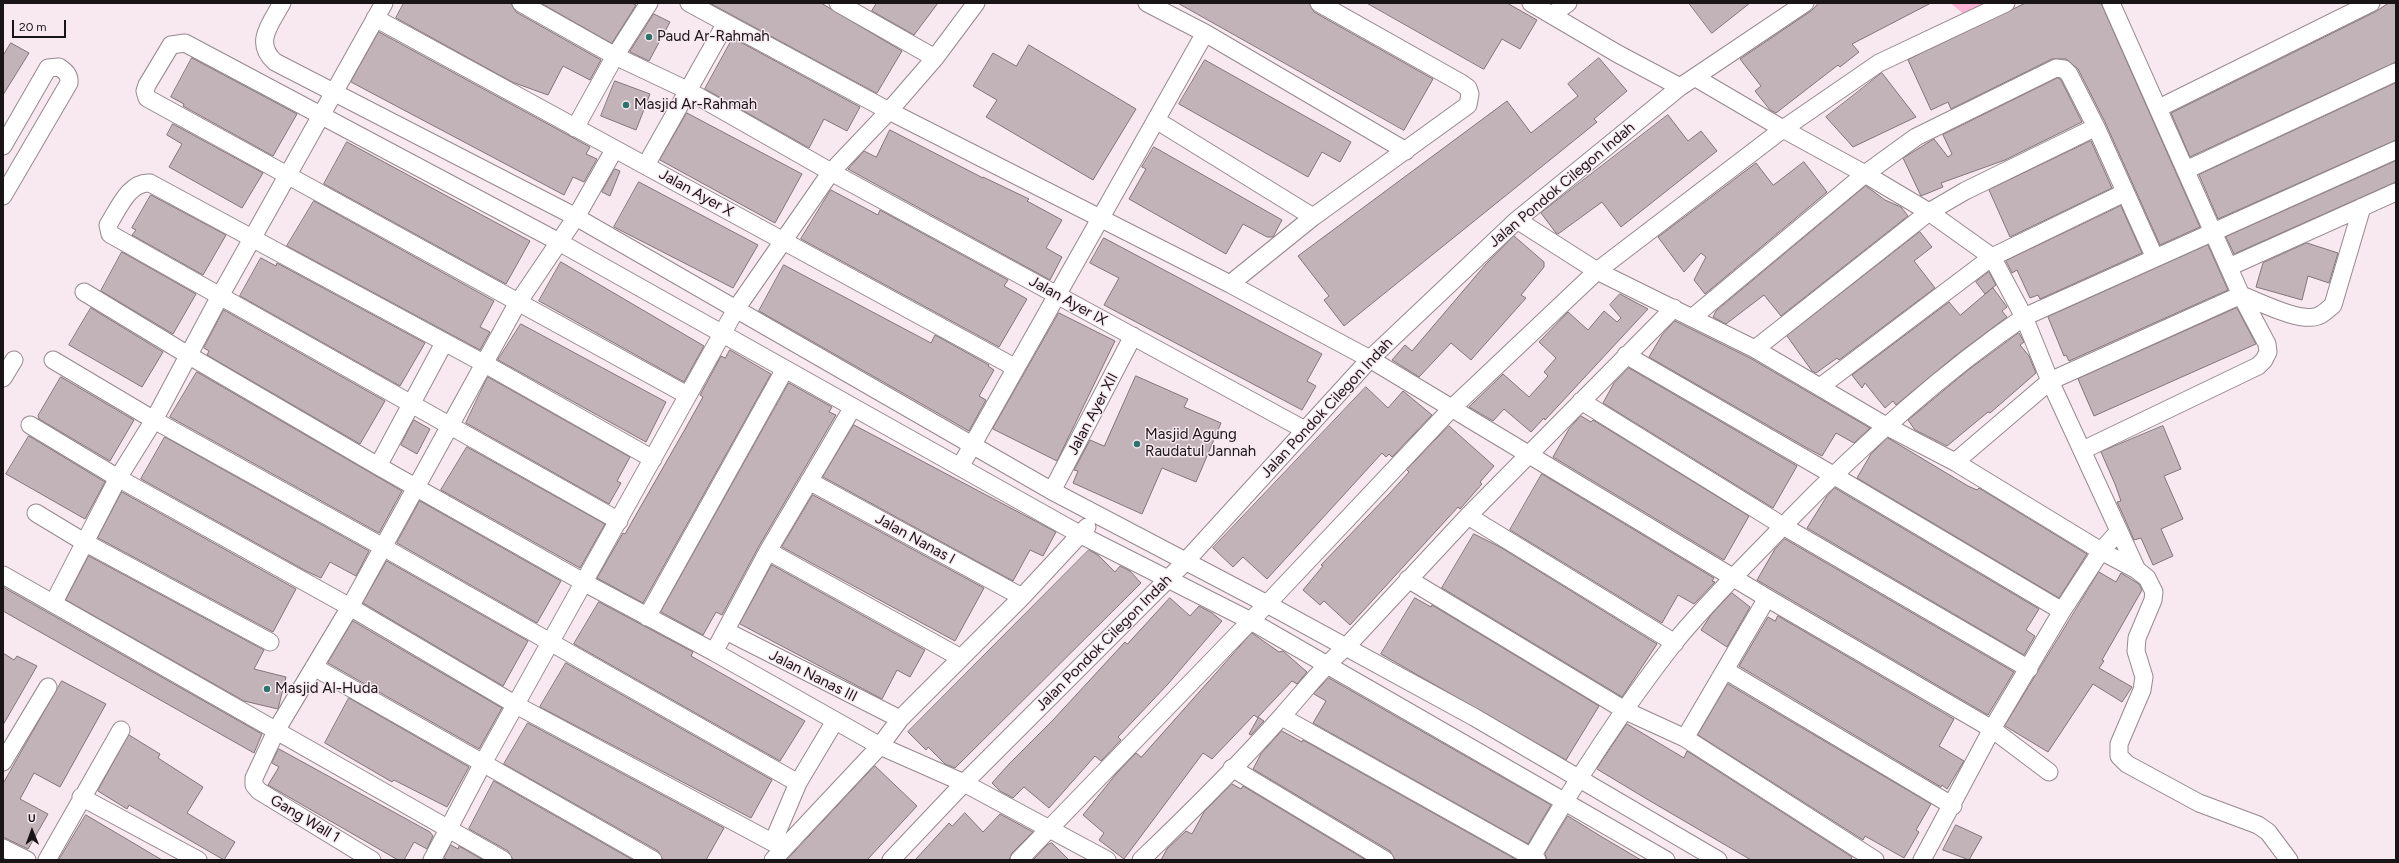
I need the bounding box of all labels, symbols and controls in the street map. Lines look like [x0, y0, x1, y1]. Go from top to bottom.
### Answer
scale bar [14, 12, 68, 38]
text: 20 m [19, 20, 47, 34]
place label: Paud Ar-Rahmah [657, 28, 770, 46]
marker: Paud Ar-Rahmah [644, 32, 654, 42]
place label: Masjid Ar-Rahmah [634, 96, 757, 114]
marker: Masjid Ar-Rahmah [621, 100, 631, 110]
street label: Jalan Pondok Cilegon Indah [1485, 119, 1639, 251]
street label: Jalan Ayer X [656, 165, 736, 221]
street label: Jalan Ayer IX [1026, 272, 1110, 330]
street label: Jalan Pondok Cilegon Indah [1257, 334, 1397, 482]
street label: Jalan Ayer XII [1064, 370, 1122, 458]
place label: Masjid Agung Raudatul Jannah [1145, 426, 1256, 461]
marker: Masjid Agung Raudatul Jannah [1132, 439, 1142, 449]
street label: Jalan Nanas I [872, 510, 958, 568]
street label: Jalan Pondok Cilegon Indah [1032, 571, 1176, 715]
street label: Jalan Nanas III [766, 646, 860, 706]
place label: Masjid Al-Huda [275, 680, 378, 698]
marker: Masjid Al-Huda [262, 684, 272, 694]
street label: Gang Wall 1 [267, 791, 343, 847]
north arrow [12, 811, 52, 851]
text: U [28, 812, 36, 825]

